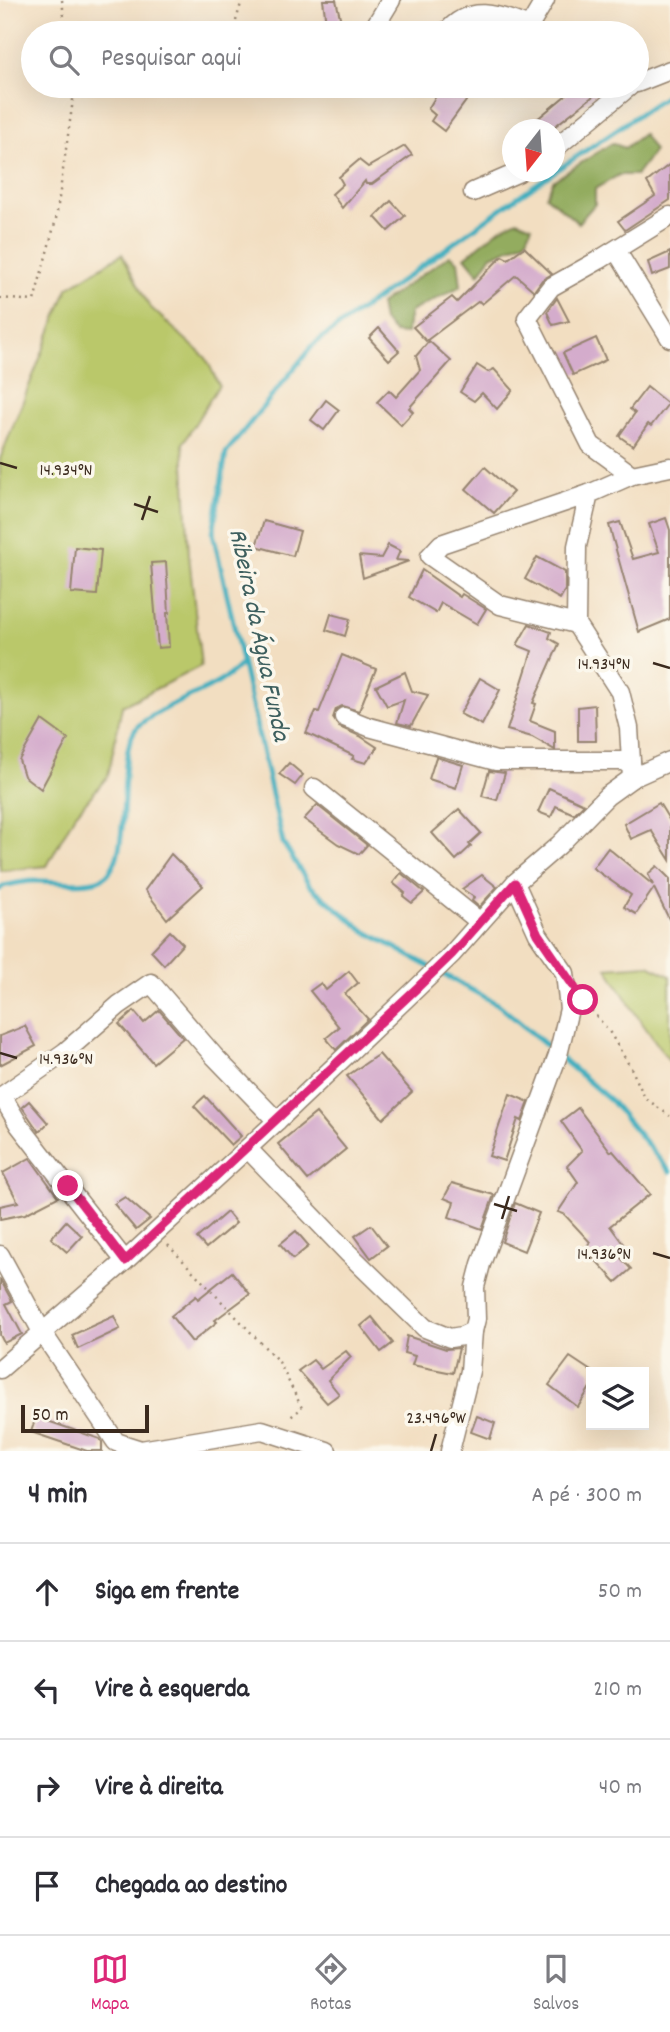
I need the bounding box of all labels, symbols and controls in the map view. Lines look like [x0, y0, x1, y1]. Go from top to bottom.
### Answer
search box [21, 21, 649, 98]
icon: search [45, 41, 83, 79]
text: Pesquisar aqui [101, 41, 241, 78]
north arrow [502, 119, 565, 182]
text: 14.934°N [40, 459, 92, 484]
water label: Ribeira da Água Funda [217, 525, 299, 746]
text: 14.934°N [578, 653, 630, 678]
route start [567, 984, 598, 1015]
text: 14.936°N [39, 1048, 93, 1073]
route end [52, 1170, 83, 1201]
text: 14.936°N [577, 1243, 631, 1268]
map controls [586, 1367, 649, 1430]
button: layers [586, 1367, 649, 1430]
scale bar [21, 1402, 149, 1434]
text: 50 m [32, 1403, 69, 1430]
text: 23.496°W [406, 1407, 466, 1432]
text: 4 min [28, 1475, 87, 1518]
text: A pé · 300 m [532, 1480, 642, 1513]
icon: ahead [28, 1573, 66, 1611]
text: Siga em frente [95, 1574, 239, 1611]
text: 50 m [598, 1576, 642, 1609]
icon: left [28, 1671, 66, 1709]
text: Vire à esquerda [95, 1672, 249, 1709]
text: 210 m [593, 1674, 642, 1707]
icon: right [28, 1769, 66, 1807]
text: Vire à direita [95, 1770, 223, 1807]
text: 40 m [599, 1772, 642, 1805]
icon: arrive [28, 1867, 66, 1905]
text: Chegada ao destino [95, 1868, 287, 1905]
tab: Mapa [91, 1950, 129, 2019]
tab: Rotas [310, 1950, 352, 2019]
tab: Salvos [533, 1950, 579, 2019]

